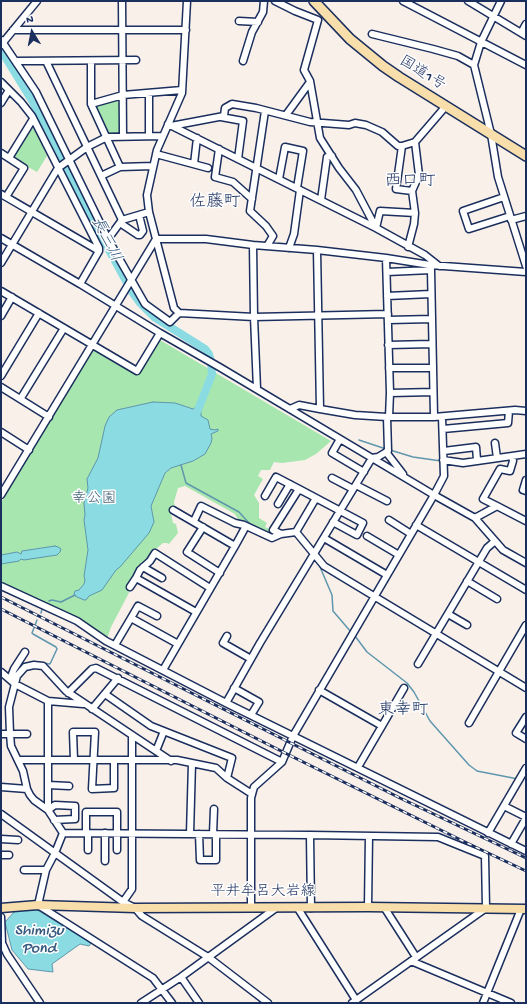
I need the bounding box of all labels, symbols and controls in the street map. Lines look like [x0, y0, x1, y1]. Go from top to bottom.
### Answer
north arrow [12, 12, 52, 52]
text: N [25, 14, 34, 27]
street label: 国道1号 [396, 53, 448, 95]
district label: 西口町 [385, 172, 435, 192]
district label: 佐藤町 [190, 193, 240, 213]
water label: 長三川 [86, 214, 124, 266]
park label: 幸公園 [72, 491, 116, 509]
district label: 東幸町 [378, 701, 428, 721]
street label: 平井牟呂大岩線 [211, 884, 315, 902]
water label: Shimizu Pond [15, 922, 63, 960]

